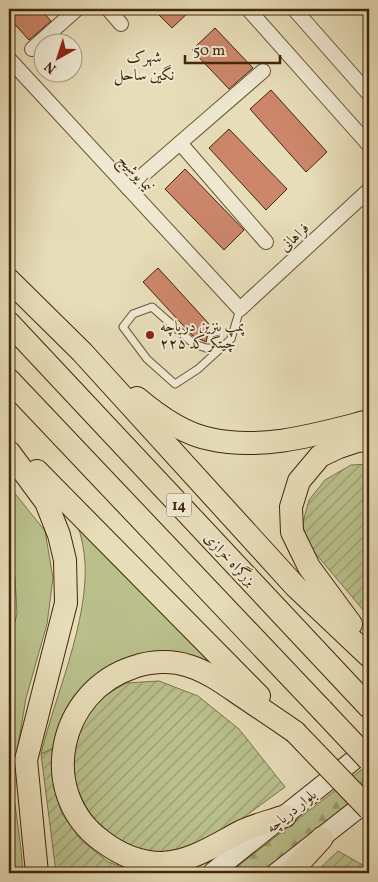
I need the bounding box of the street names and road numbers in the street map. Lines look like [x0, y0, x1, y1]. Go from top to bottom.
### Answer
street label: نیما یوشیج [111, 151, 158, 199]
street label: فراهانی [275, 219, 315, 257]
road number: 14 [166, 494, 192, 516]
street label: بزرگراه خرازی [198, 528, 260, 592]
street label: بلوار دریاچه [262, 785, 322, 839]

